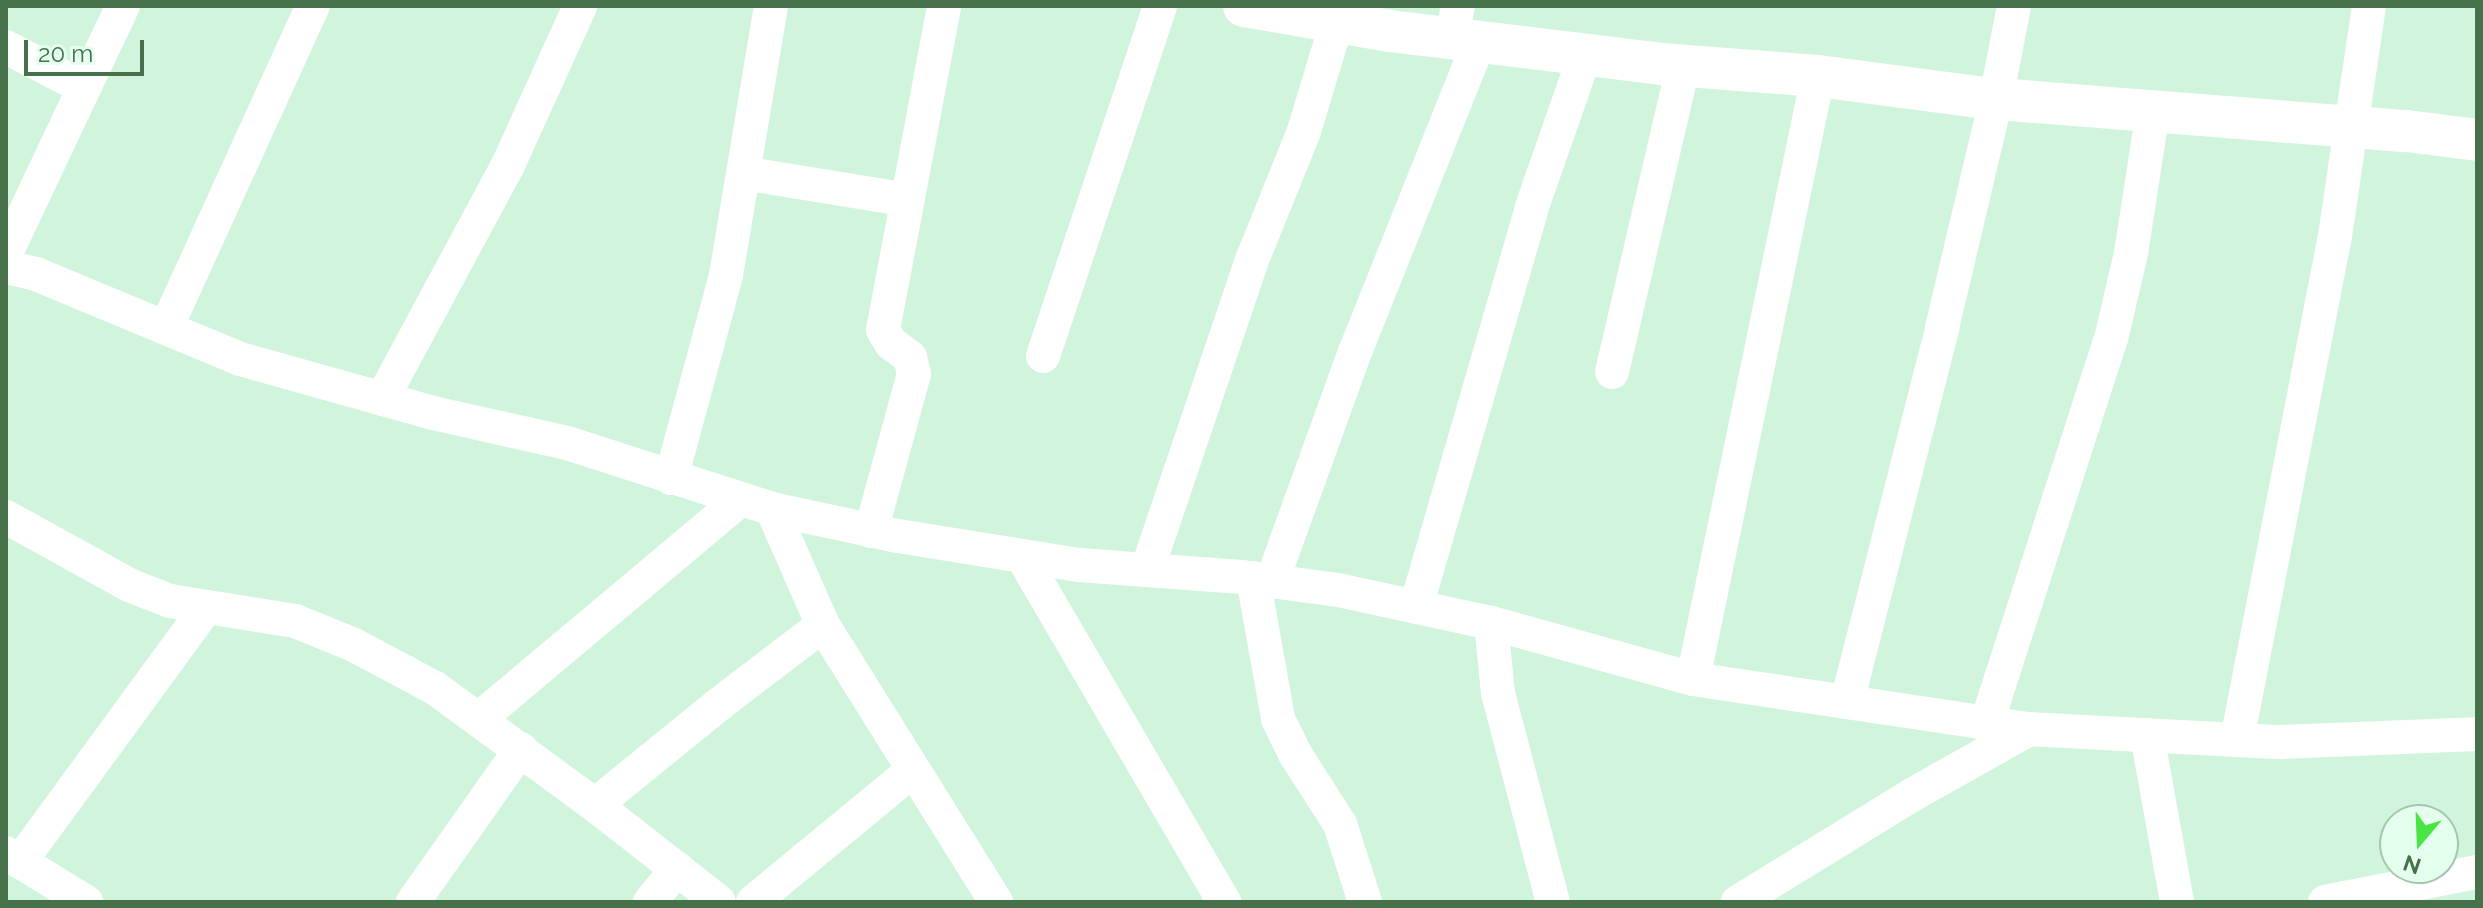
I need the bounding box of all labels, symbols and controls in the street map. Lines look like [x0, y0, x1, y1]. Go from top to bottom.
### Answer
scale bar [28, 24, 148, 74]
text: 20 m [38, 39, 93, 68]
north arrow [2379, 804, 2459, 884]
text: N [2400, 850, 2424, 880]

